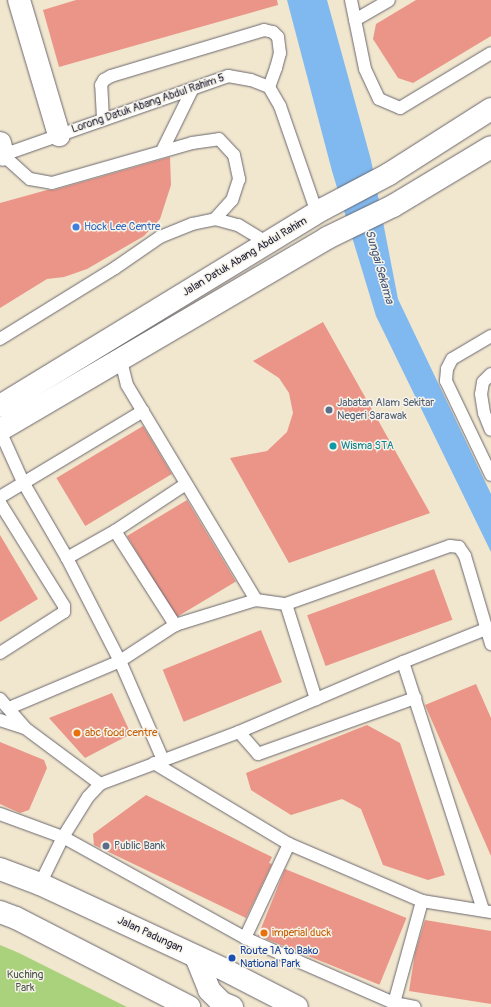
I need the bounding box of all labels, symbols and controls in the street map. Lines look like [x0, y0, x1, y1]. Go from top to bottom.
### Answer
street label: Lorong Datuk Abang Abdul Rahim 5 [70, 72, 226, 136]
street label: Jalan Datuk Abang Abdul Rahim [180, 214, 310, 300]
place label: Hock Lee Centre [84, 220, 161, 234]
marker: Hock Lee Centre [71, 222, 81, 232]
water label: Sungai Sekama [362, 229, 396, 305]
place label: Jabatan Alam Sekitar Negeri Sarawak [337, 397, 434, 423]
marker: Jabatan Alam Sekitar Negeri Sarawak [324, 405, 334, 415]
place label: Wisma STA [341, 439, 394, 453]
marker: Wisma STA [328, 441, 338, 451]
place label: abc food centre [85, 726, 157, 740]
marker: abc food centre [72, 728, 82, 738]
place label: Public Bank [114, 839, 165, 853]
marker: Public Bank [101, 841, 111, 851]
street label: Jalan Padungan [115, 914, 185, 956]
place label: imperial duck [272, 926, 331, 940]
marker: imperial duck [259, 928, 269, 938]
place label: Route 1A to Bako National Park [240, 945, 318, 971]
marker: Route 1A to Bako National Park [227, 953, 237, 963]
park label: Kuching Park [7, 969, 43, 995]

